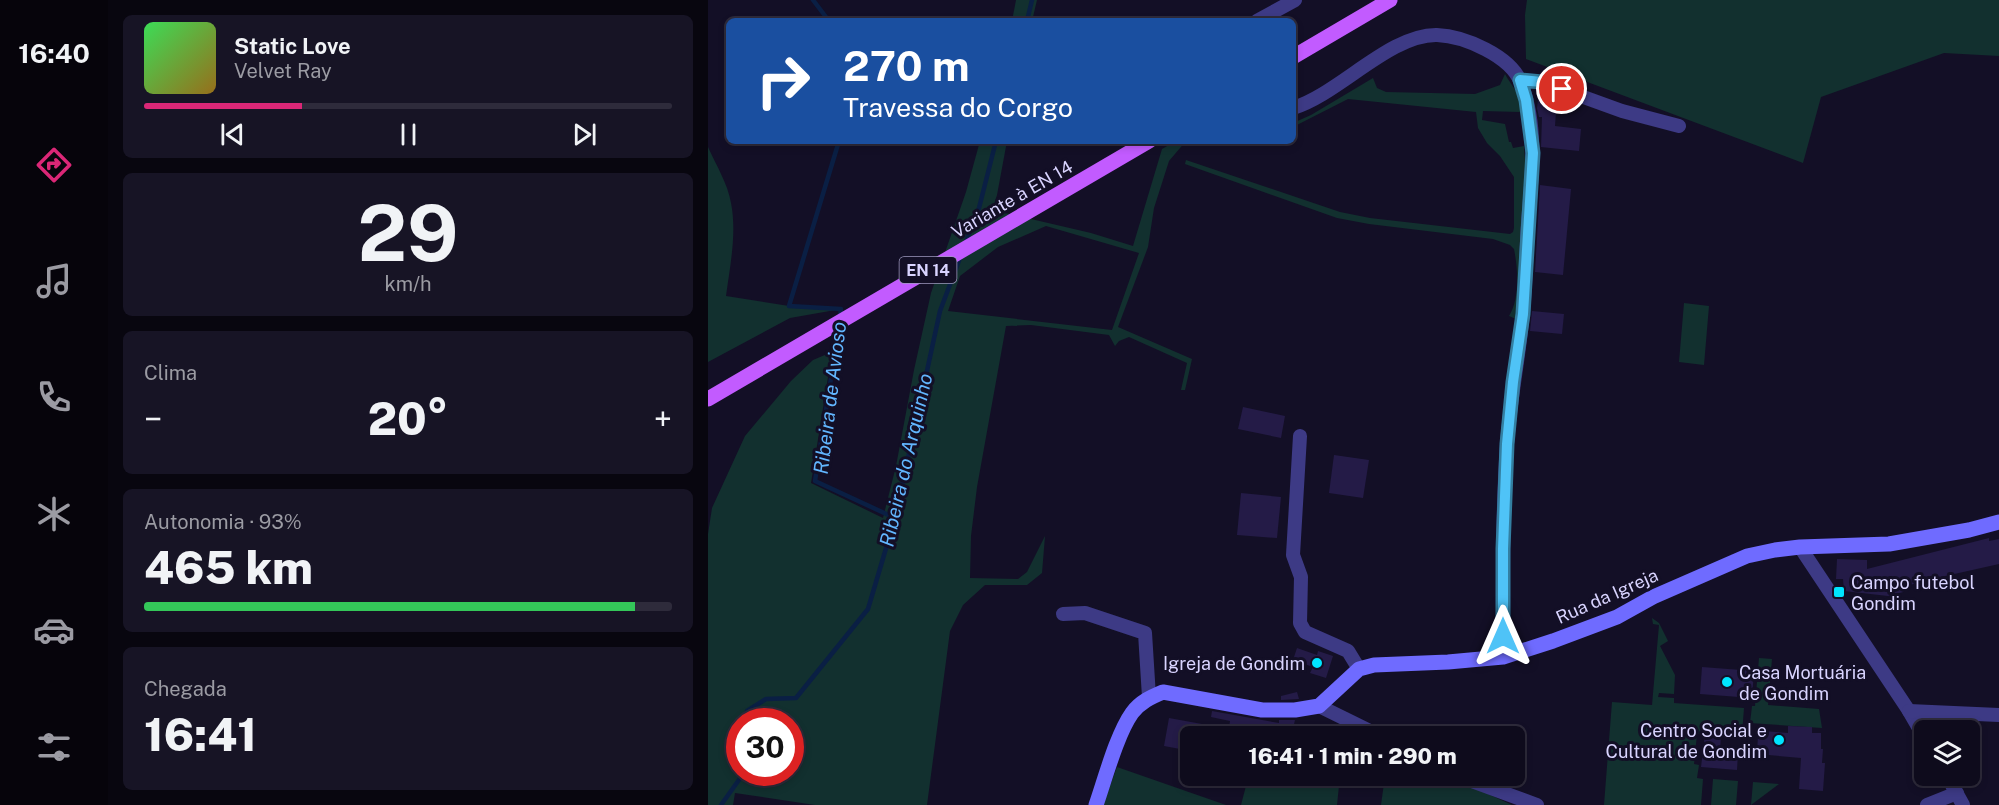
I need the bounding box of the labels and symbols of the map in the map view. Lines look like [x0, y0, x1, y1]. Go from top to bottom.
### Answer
pin [1536, 63, 1587, 114]
street label: Variante à EN 14 [948, 156, 1076, 242]
road number: EN 14 [900, 257, 956, 283]
water label: Ribeira de Avioso [809, 320, 851, 476]
water label: Ribeira do Arquinho [874, 371, 938, 549]
street label: Rua da Igreja [1553, 564, 1661, 628]
place label: Campo futebol Gondim [1851, 572, 1975, 614]
marker: Campo futebol Gondim [1832, 585, 1846, 599]
position arrow [1471, 604, 1535, 668]
place label: Igreja de Gondim [1163, 653, 1305, 674]
marker: Igreja de Gondim [1310, 656, 1324, 670]
place label: Casa Mortuária de Gondim [1739, 662, 1866, 704]
marker: Casa Mortuária de Gondim [1720, 675, 1734, 689]
speed limit sign: 30 [726, 708, 804, 786]
place label: Centro Social e Cultural de Gondim [1606, 720, 1767, 762]
marker: Centro Social e Cultural de Gondim [1772, 733, 1786, 747]

